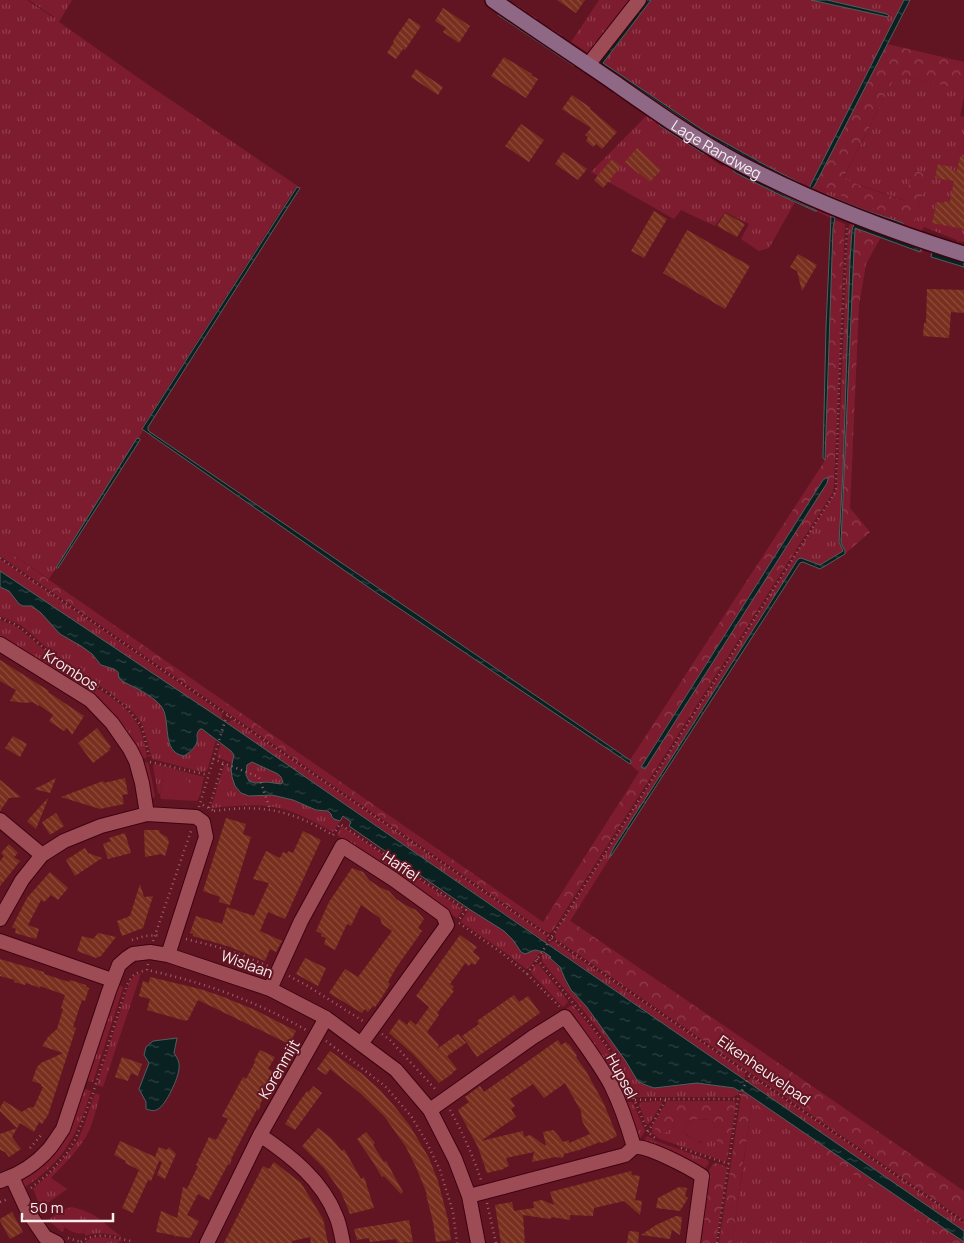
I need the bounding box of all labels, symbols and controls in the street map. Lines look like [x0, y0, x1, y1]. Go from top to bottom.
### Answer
street label: Lage Randweg [668, 114, 765, 184]
street label: Krombos [40, 644, 103, 696]
street label: Haffel [378, 846, 424, 886]
street label: Wislaan [218, 945, 276, 983]
street label: Eikenheuvelpad [713, 1030, 815, 1110]
street label: Korenmijt [253, 1035, 305, 1103]
street label: Hupsel [601, 1050, 643, 1102]
scale bar [22, 1190, 114, 1222]
text: 50 m [30, 1197, 64, 1218]

